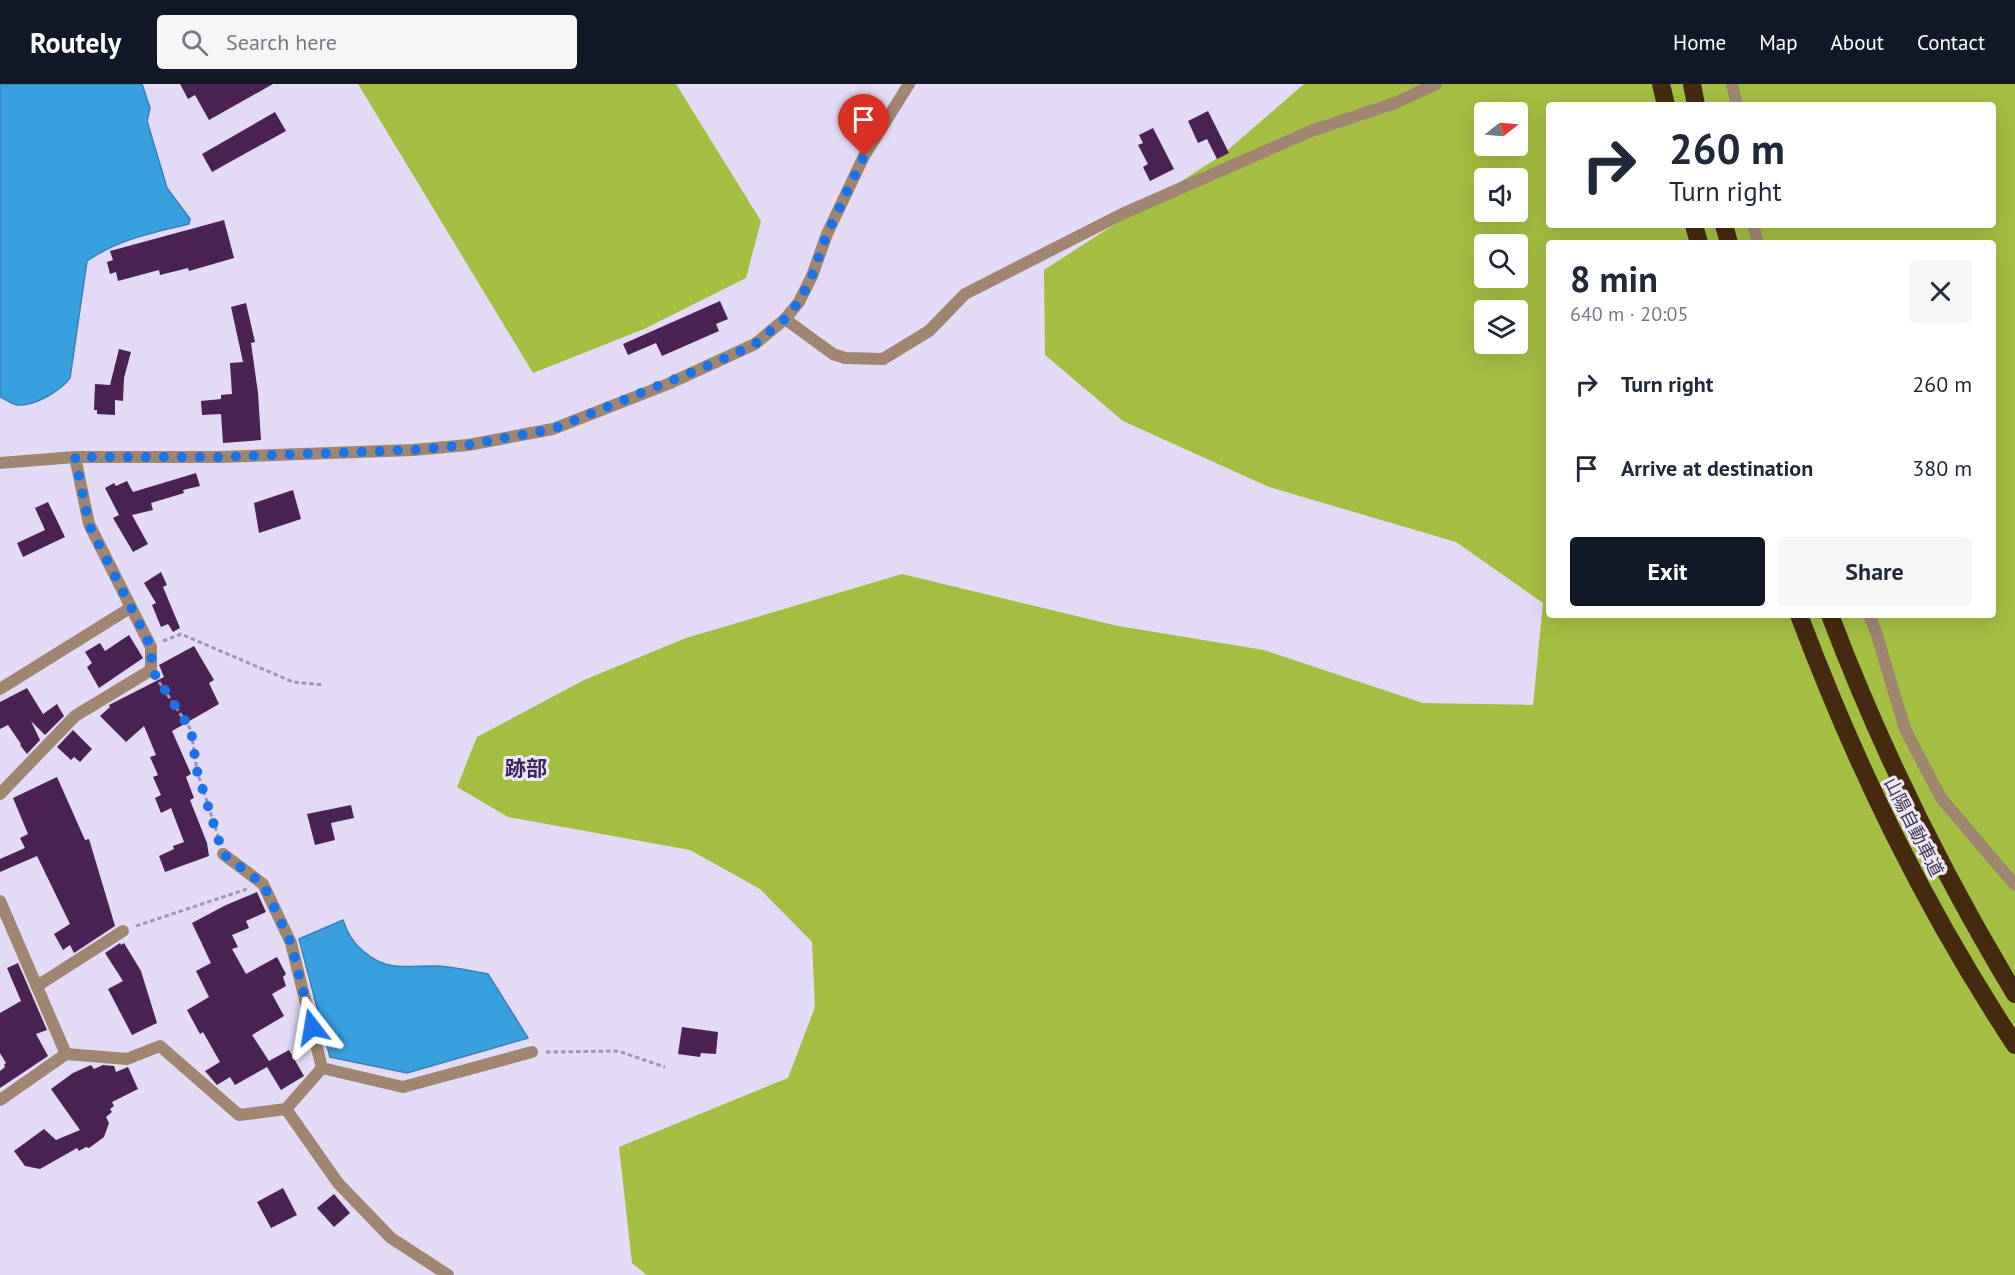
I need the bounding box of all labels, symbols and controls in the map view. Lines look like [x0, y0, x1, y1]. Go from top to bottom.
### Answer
search box [157, 15, 577, 69]
text: Routely [30, 24, 121, 61]
icon: search [178, 26, 211, 59]
text: Search here [226, 28, 337, 56]
text: Home [1673, 29, 1726, 56]
text: Map [1759, 29, 1798, 56]
text: About [1831, 29, 1884, 56]
text: Contact [1917, 29, 1985, 56]
pin [838, 94, 889, 156]
north arrow [1474, 102, 1528, 156]
map controls [1474, 102, 1528, 354]
icon: arrive [847, 103, 880, 136]
text: 260 m [1669, 121, 1785, 176]
icon: right [1570, 126, 1648, 204]
button: sound [1474, 168, 1528, 222]
text: Turn right [1669, 174, 1782, 208]
button: search [1474, 234, 1528, 288]
text: 8 min [1570, 255, 1658, 302]
button: close [1909, 260, 1972, 323]
button: layers [1474, 300, 1528, 354]
text: 640 m · 20:05 [1570, 301, 1688, 327]
icon: right [1570, 368, 1603, 401]
text: Turn right [1621, 370, 1713, 398]
text: 260 m [1912, 370, 1972, 398]
icon: arrive [1570, 452, 1603, 485]
text: Arrive at destination [1621, 454, 1813, 482]
text: 380 m [1912, 454, 1972, 482]
button: Exit [1570, 537, 1765, 606]
button: Share [1777, 537, 1972, 606]
district label: 跡部 [505, 755, 547, 782]
street label: 山陽自動車道 [1879, 774, 1949, 880]
position arrow [280, 995, 344, 1059]

